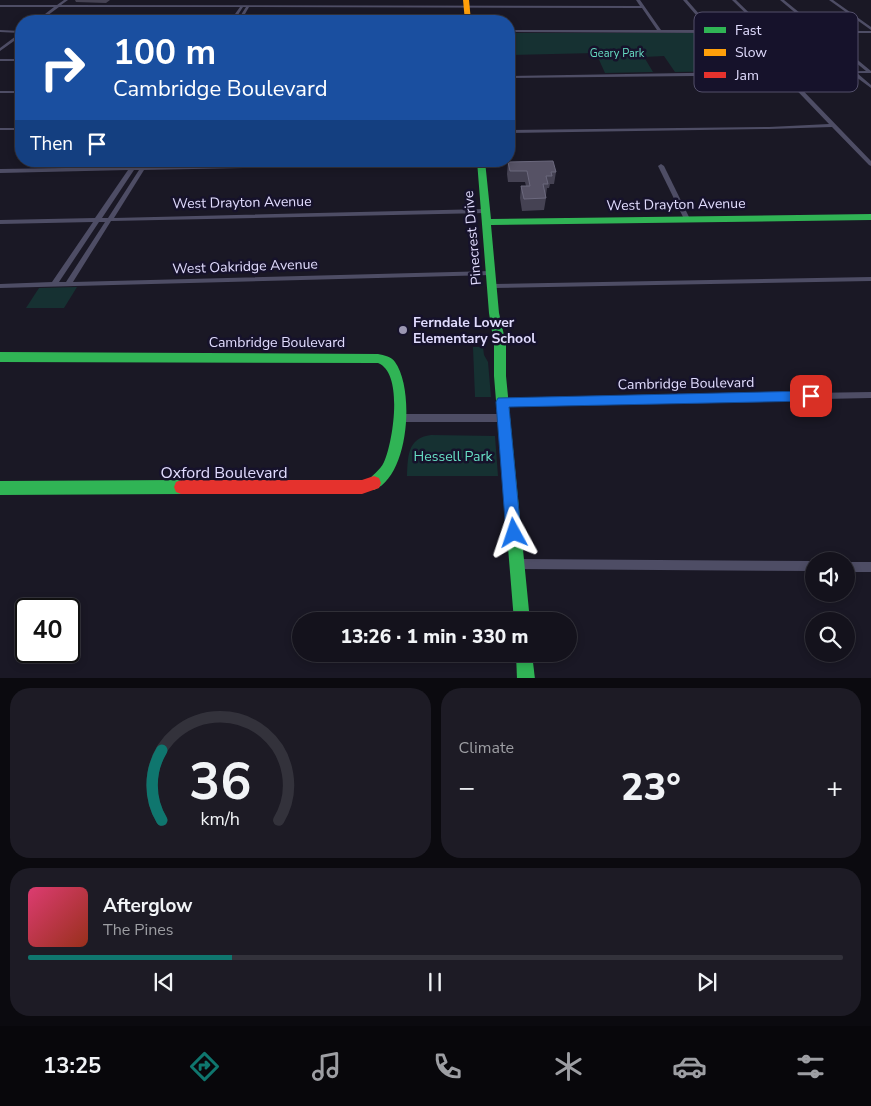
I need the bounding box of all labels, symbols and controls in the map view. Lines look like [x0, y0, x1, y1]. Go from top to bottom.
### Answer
legend [694, 12, 858, 92]
text: Fast [735, 21, 761, 40]
text: 100 m [113, 29, 216, 76]
icon: right [30, 35, 95, 100]
text: Slow [735, 43, 767, 62]
park label: Geary Park [590, 46, 645, 61]
text: Jam [734, 66, 759, 85]
text: Cambridge Boulevard [113, 74, 328, 104]
icon: arrive [83, 130, 111, 158]
text: Then [30, 131, 73, 157]
street label: Pinecrest Drive [459, 190, 486, 286]
street label: West Drayton Avenue [172, 192, 312, 213]
street label: West Drayton Avenue [606, 194, 746, 215]
street label: West Oakridge Avenue [172, 254, 318, 279]
place label: Ferndale Lower Elementary School [413, 313, 536, 348]
marker: Ferndale Lower Elementary School [397, 324, 409, 336]
street label: Cambridge Boulevard [209, 333, 345, 352]
street label: Cambridge Boulevard [618, 373, 754, 394]
pin [790, 375, 832, 417]
icon: arrive [797, 382, 825, 410]
park label: Hessell Park [414, 447, 493, 466]
street label: Oxford Boulevard [160, 462, 288, 484]
position arrow [487, 506, 539, 558]
map controls [805, 552, 855, 662]
button: sound [805, 552, 855, 602]
speed limit sign: 40 [15, 598, 80, 663]
button: search [805, 612, 855, 662]
text: 13:26 · 1 min · 330 m [341, 624, 528, 650]
text: Climate [459, 737, 514, 759]
text: 36 [189, 746, 251, 817]
text: 23° [621, 762, 681, 813]
text: − [459, 769, 475, 807]
text: + [826, 769, 843, 807]
text: km/h [201, 807, 240, 831]
text: Afterglow [103, 893, 193, 919]
text: The Pines [103, 919, 173, 941]
icon: previous [150, 968, 178, 996]
icon: pause [421, 968, 449, 996]
icon: next [693, 968, 721, 996]
icon: directions [187, 1049, 222, 1084]
icon: music [309, 1049, 344, 1084]
icon: phone [430, 1049, 465, 1084]
icon: climate [551, 1049, 586, 1084]
icon: car [672, 1049, 707, 1084]
icon: filters [793, 1049, 828, 1084]
text: 13:25 [43, 1051, 101, 1081]

